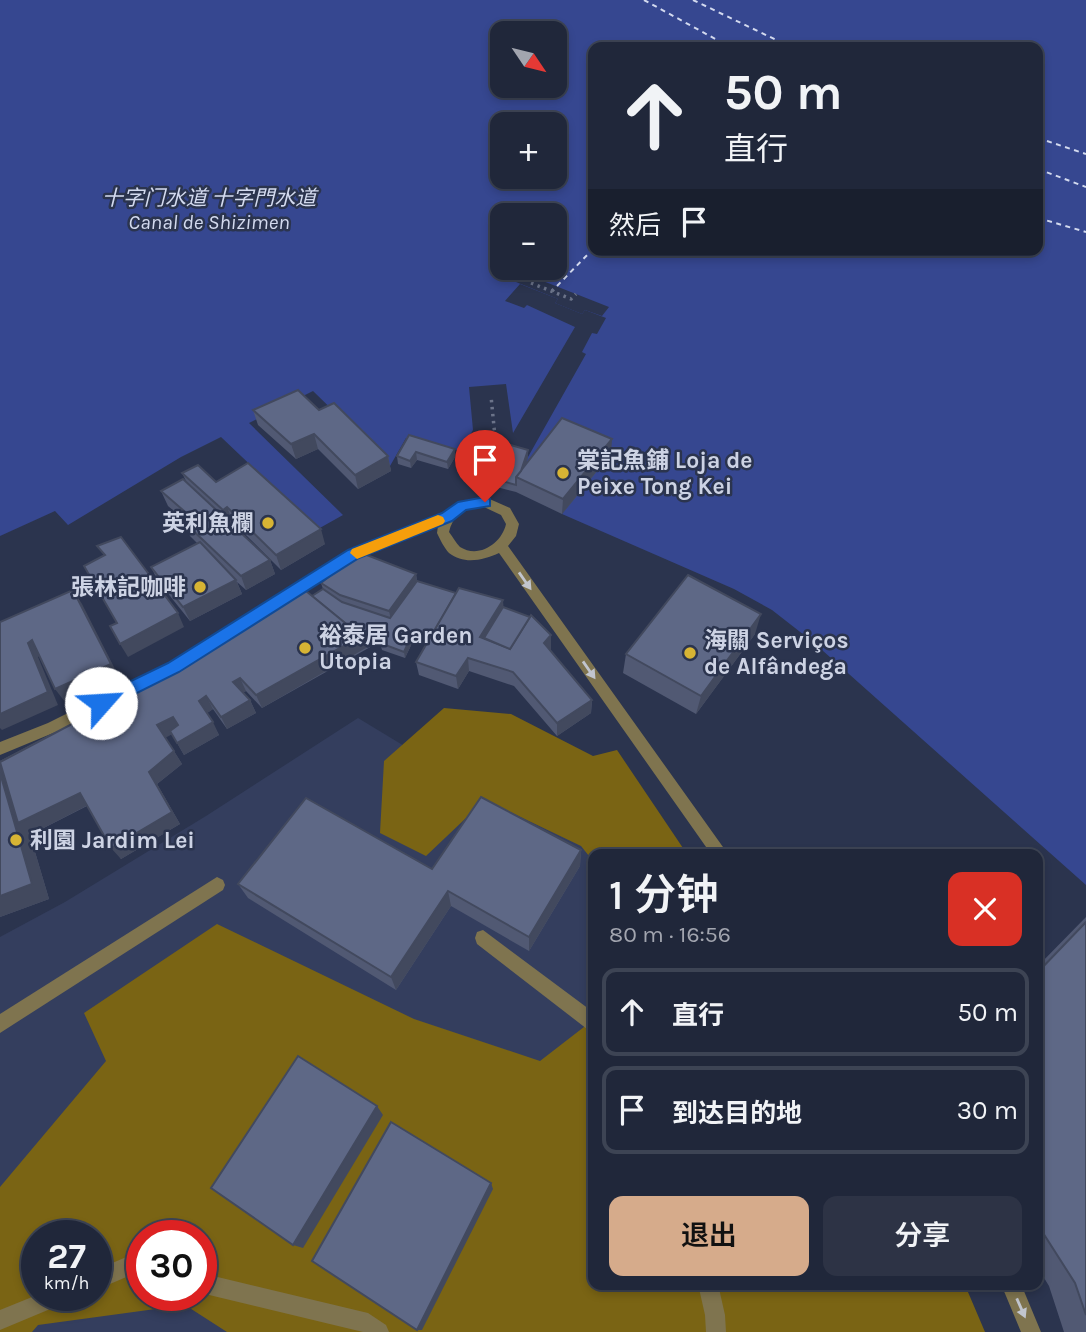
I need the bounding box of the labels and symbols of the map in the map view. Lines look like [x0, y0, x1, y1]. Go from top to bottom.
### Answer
north arrow [490, 21, 567, 98]
water label: 十字门水道 十字門水道 Canal de Shizimen [102, 186, 319, 234]
pin [455, 430, 515, 502]
place label: 棠記魚鋪 Loja de Peixe Tong Kei [577, 447, 753, 500]
marker: 棠記魚鋪 Loja de Peixe Tong Kei [555, 465, 571, 481]
place label: 英利魚欄 [162, 510, 254, 537]
marker: 英利魚欄 [260, 515, 276, 531]
one-way arrow [518, 572, 532, 590]
place label: 張林記咖啡 [71, 574, 186, 601]
marker: 張林記咖啡 [192, 579, 208, 595]
place label: 裕泰居 Garden Utopia [319, 622, 473, 675]
place label: 海關 Serviços de Alfândega [704, 627, 849, 680]
marker: 裕泰居 Garden Utopia [297, 640, 313, 656]
marker: 海關 Serviços de Alfândega [682, 645, 698, 661]
one-way arrow [582, 661, 596, 679]
position arrow [64, 666, 138, 740]
place label: 利園 Jardim Lei [30, 827, 195, 854]
marker: 利園 Jardim Lei [8, 832, 24, 848]
speed limit sign: 30 [126, 1220, 217, 1311]
one-way arrow [1015, 1298, 1027, 1318]

